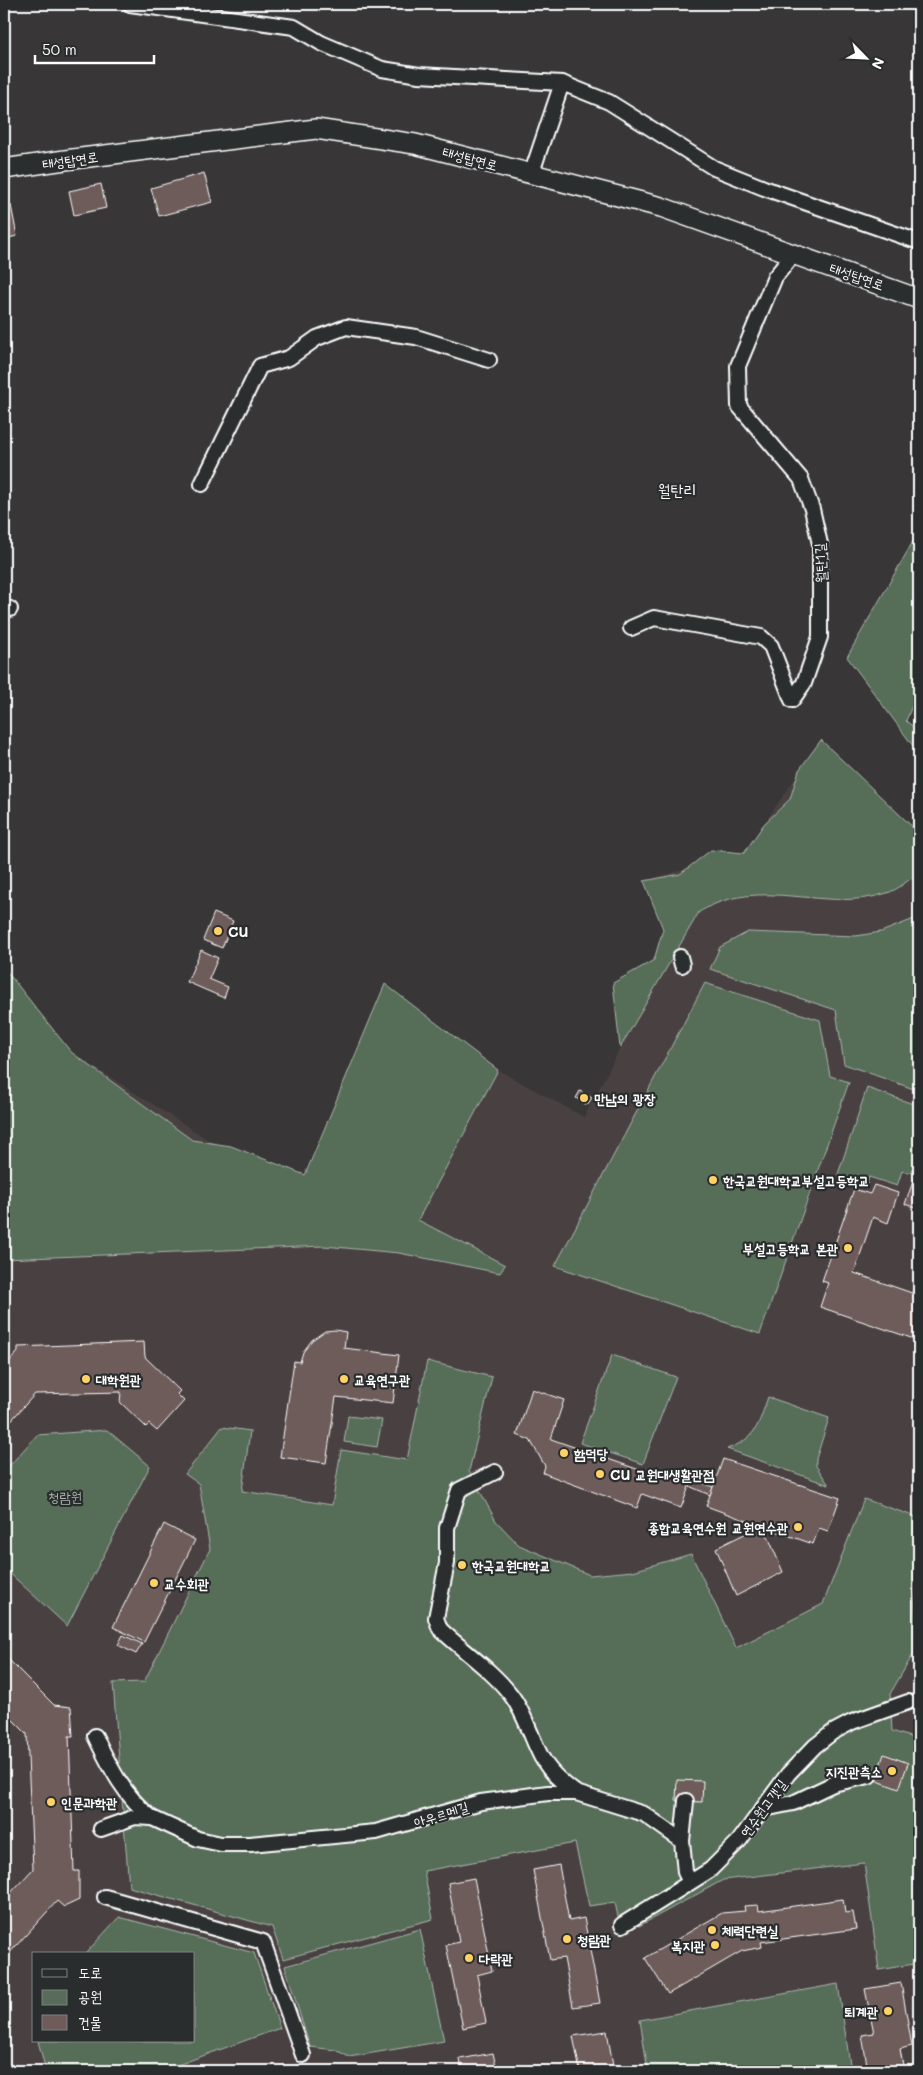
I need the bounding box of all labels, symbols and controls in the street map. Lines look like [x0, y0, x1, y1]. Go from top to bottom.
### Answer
scale bar [35, 32, 154, 64]
north arrow [840, 32, 890, 82]
text: 50 m [42, 39, 77, 59]
text: N [867, 55, 889, 72]
street label: 태성탑연로 [440, 142, 500, 174]
street label: 태성탑연로 [41, 147, 99, 173]
street label: 태성탑연로 [827, 258, 887, 294]
district label: 월탄리 [658, 479, 696, 500]
street label: 월탄1길 [809, 542, 831, 584]
place label: CU [228, 922, 248, 941]
marker: CU [212, 925, 224, 937]
place label: 만남의 광장 [594, 1089, 656, 1108]
marker: 만남의 광장 [578, 1092, 590, 1104]
place label: 한국교원대학교부설고등학교 [722, 1171, 869, 1190]
marker: 한국교원대학교부설고등학교 [707, 1174, 719, 1186]
place label: 부설고등학교 본관 [743, 1239, 839, 1258]
marker: 부설고등학교 본관 [842, 1242, 854, 1254]
place label: 대학원관 [95, 1370, 142, 1389]
place label: 교육연구관 [354, 1370, 411, 1389]
marker: 대학원관 [80, 1373, 92, 1385]
marker: 교육연구관 [338, 1373, 350, 1385]
place label: 함덕당 [573, 1444, 609, 1463]
marker: 함덕당 [558, 1447, 570, 1459]
place label: CU 교원대생활관점 [610, 1465, 715, 1484]
marker: CU 교원대생활관점 [594, 1468, 606, 1480]
park label: 청람원 [48, 1487, 82, 1506]
place label: 종합교육연수원 교원연수관 [648, 1518, 789, 1537]
marker: 종합교육연수원 교원연수관 [792, 1521, 804, 1533]
place label: 한국교원대학교 [471, 1556, 551, 1575]
marker: 한국교원대학교 [456, 1559, 468, 1571]
place label: 교수회관 [164, 1574, 210, 1593]
marker: 교수회관 [148, 1577, 160, 1589]
place label: 지진관측소 [826, 1762, 882, 1781]
marker: 지진관측소 [886, 1765, 898, 1777]
street label: 연수원고갯길 [735, 1774, 791, 1841]
place label: 인문과학관 [61, 1793, 118, 1812]
marker: 인문과학관 [45, 1796, 57, 1808]
street label: 아우르메길 [411, 1796, 471, 1831]
place label: 체력단련실 [721, 1921, 779, 1940]
marker: 체력단련실 [706, 1924, 718, 1936]
place label: 청람관 [577, 1930, 612, 1949]
marker: 청람관 [561, 1933, 573, 1945]
place label: 복지관 [671, 1936, 706, 1955]
marker: 복지관 [709, 1939, 721, 1951]
place label: 다락관 [478, 1949, 514, 1968]
legend [32, 1952, 195, 2042]
marker: 다락관 [463, 1952, 475, 1964]
text: 도로 [78, 1962, 102, 1982]
text: 공원 [78, 1986, 102, 2006]
place label: 퇴계관 [844, 2002, 879, 2021]
marker: 퇴계관 [882, 2005, 894, 2017]
text: 건물 [78, 2012, 102, 2032]

